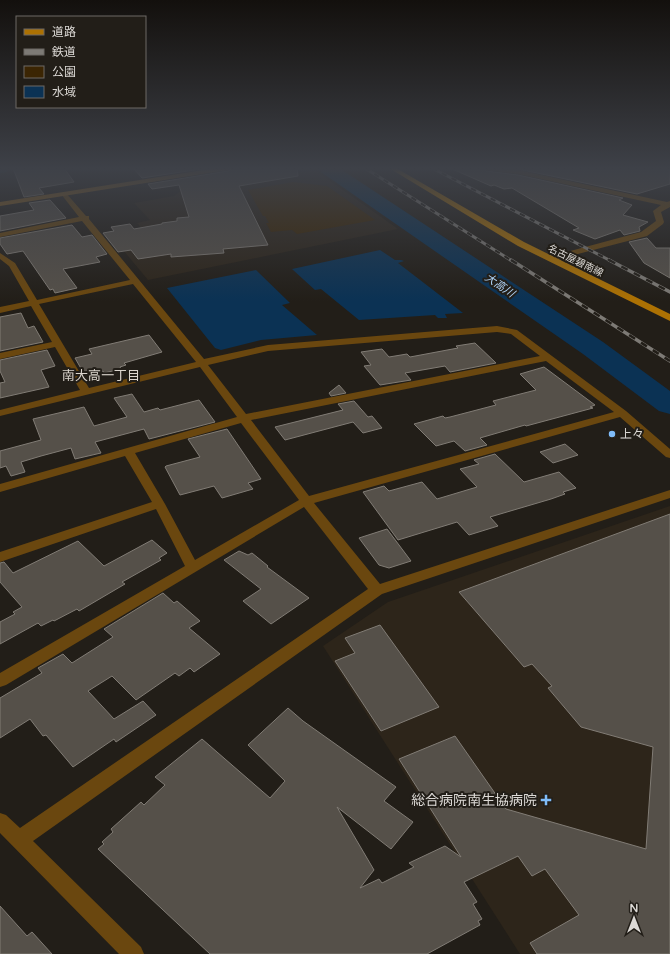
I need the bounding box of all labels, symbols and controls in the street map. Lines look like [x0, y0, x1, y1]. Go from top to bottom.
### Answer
legend [16, 16, 146, 108]
text: 道路 [52, 25, 76, 39]
text: 鉄道 [52, 45, 76, 59]
text: 公園 [52, 65, 76, 79]
text: 水域 [52, 85, 76, 99]
street label: 名古屋碧南線 [546, 242, 605, 279]
water label: 大高川 [482, 271, 518, 301]
district label: 南大高一丁目 [62, 368, 140, 384]
place label: 上々 [620, 427, 644, 441]
marker: 上々 [607, 429, 617, 439]
place label: 総合病院南生協病院 [411, 792, 537, 809]
marker: 総合病院南生協病院 [540, 794, 552, 806]
north arrow [614, 898, 654, 938]
text: N [630, 902, 638, 915]

